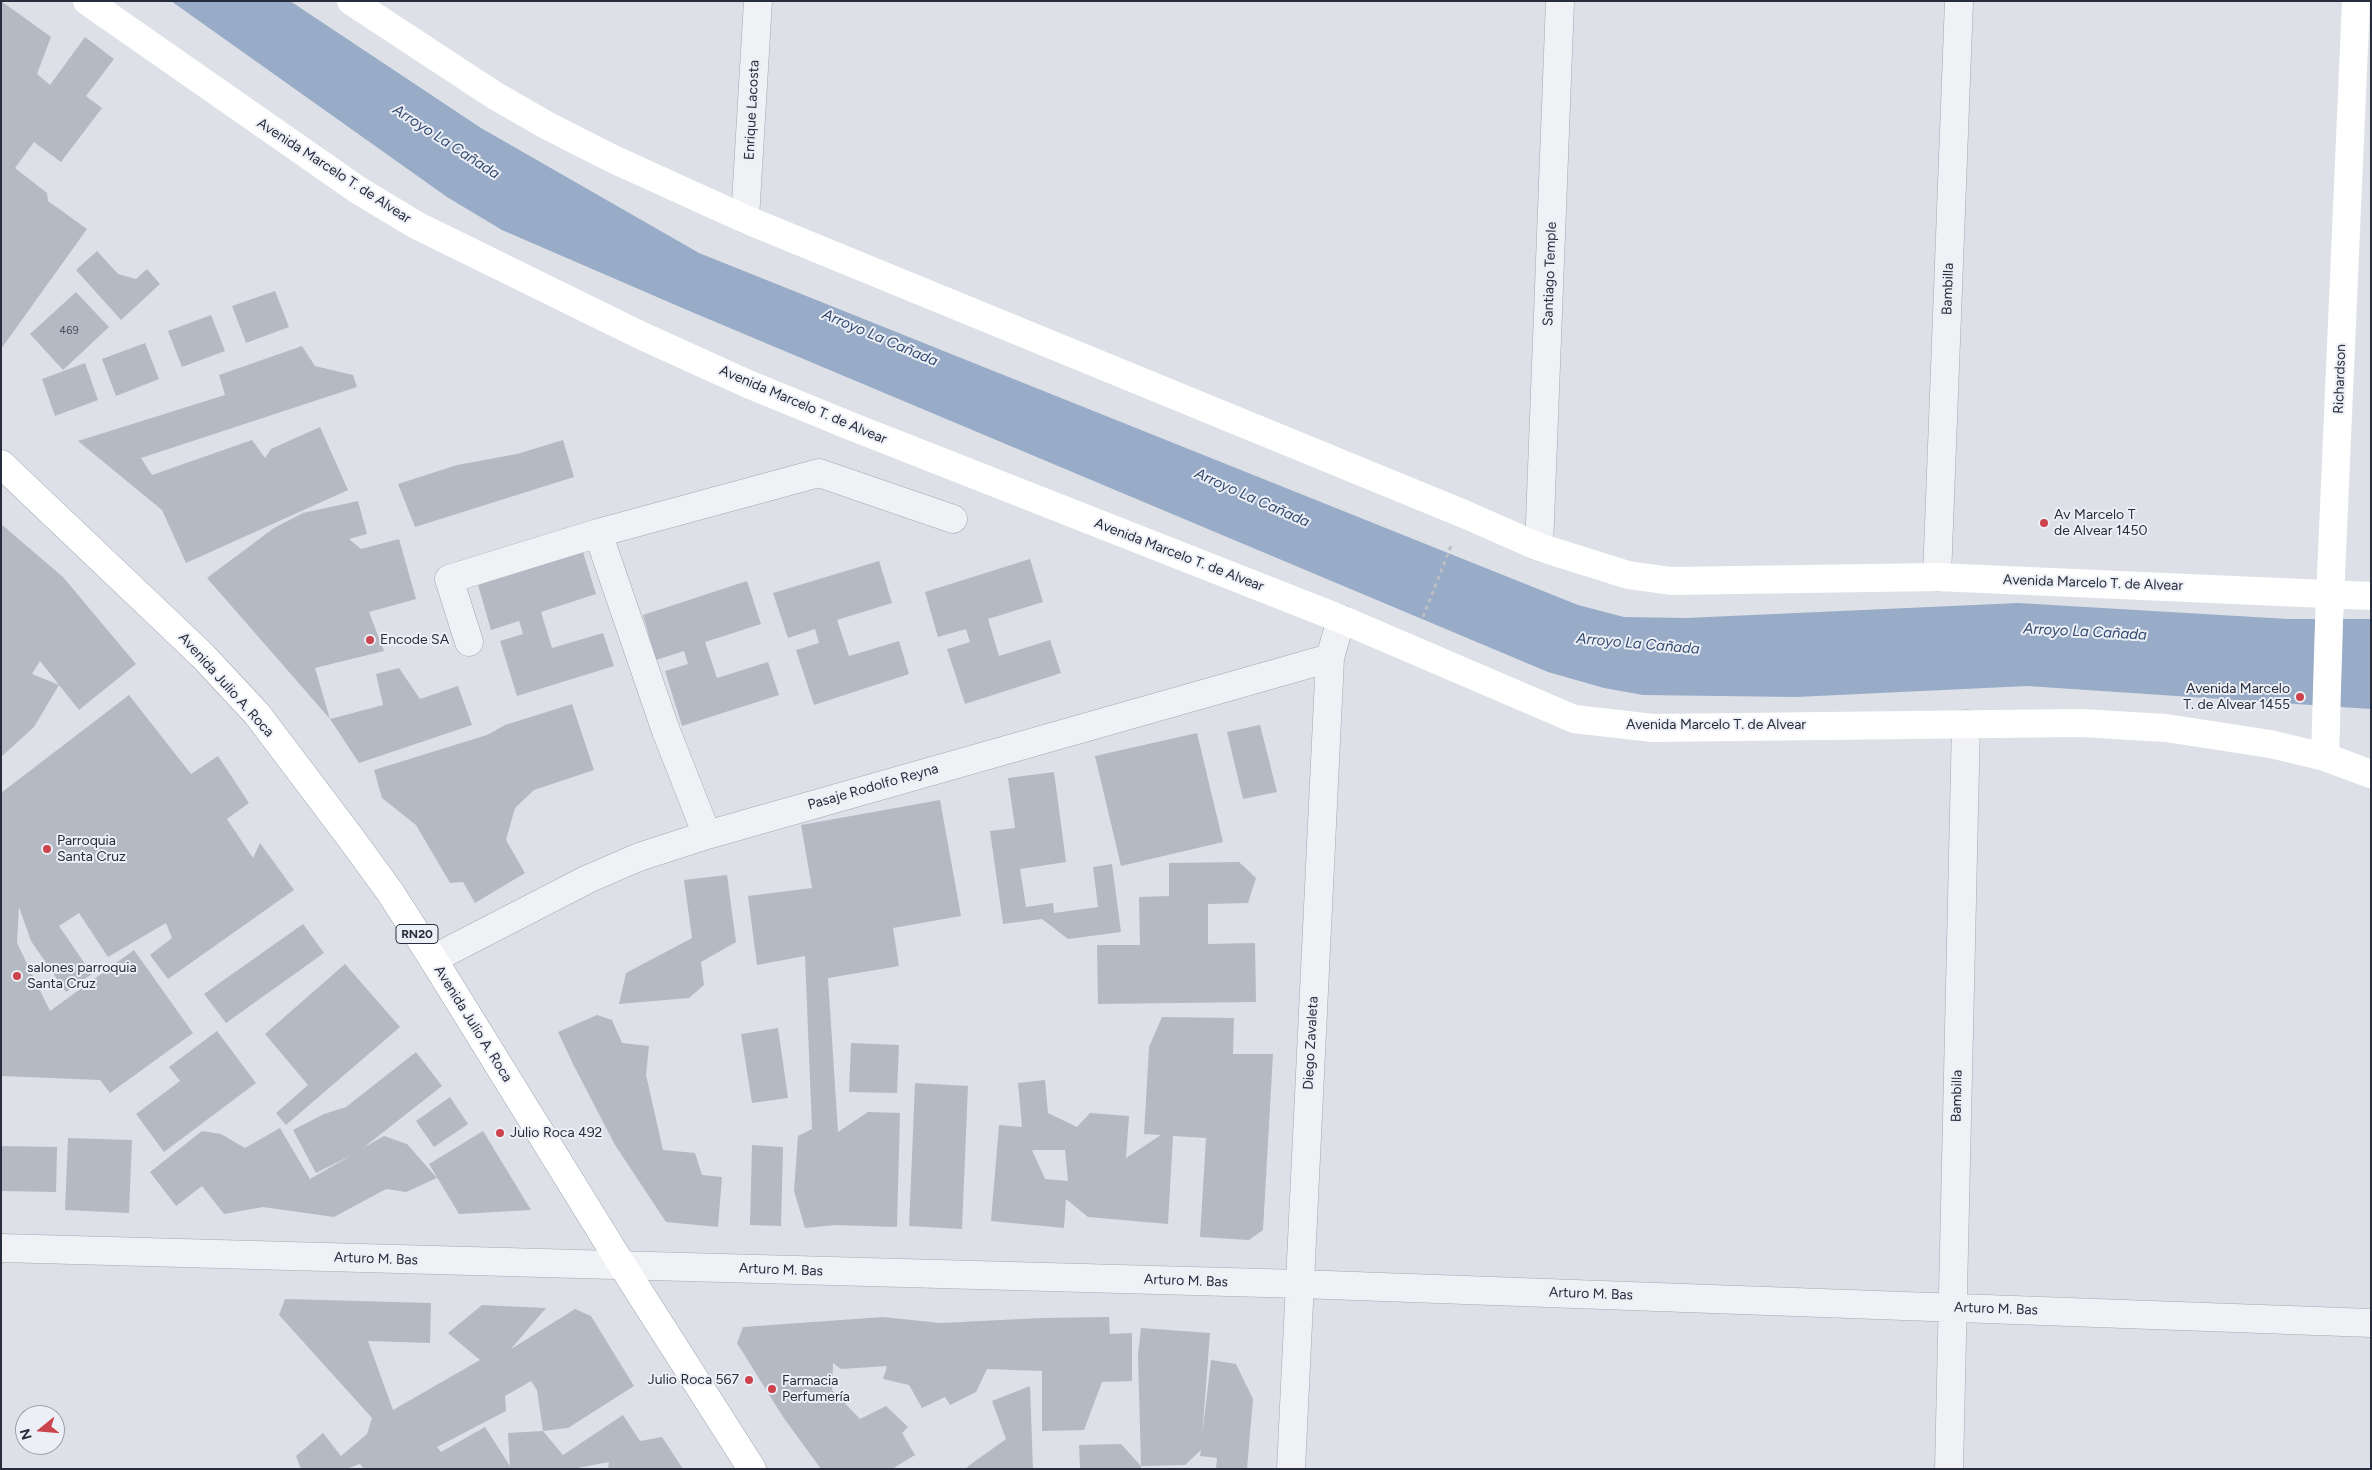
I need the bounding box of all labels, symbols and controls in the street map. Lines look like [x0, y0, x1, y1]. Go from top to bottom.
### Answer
street label: Enrique Lacosta [741, 60, 763, 160]
water label: Arroyo La Cañada [389, 101, 503, 183]
street label: Avenida Marcelo T. de Alvear [254, 115, 414, 227]
street label: Santiago Temple [1540, 222, 1560, 326]
street label: Bambilla [1939, 263, 1957, 315]
water label: Arroyo La Cañada [820, 306, 940, 370]
house number: 469 [59, 324, 79, 338]
street label: Richardson [2330, 344, 2350, 414]
street label: Avenida Marcelo T. de Alvear [717, 362, 889, 448]
water label: Arroyo La Cañada [1192, 465, 1312, 531]
place label: Av Marcelo T de Alvear 1450 [2054, 507, 2147, 540]
street label: Avenida Marcelo T. de Alvear [1092, 515, 1266, 595]
marker: Av Marcelo T de Alvear 1450 [2038, 517, 2050, 529]
street label: Avenida Marcelo T. de Alvear [2003, 571, 2183, 595]
water label: Arroyo La Cañada [2023, 620, 2147, 644]
street label: Avenida Julio A. Roca [175, 629, 277, 741]
water label: Arroyo La Cañada [1576, 630, 1700, 658]
place label: Encode SA [380, 632, 449, 648]
marker: Encode SA [364, 634, 376, 646]
place label: Avenida Marcelo T. de Alvear 1455 [2183, 681, 2290, 714]
marker: Avenida Marcelo T. de Alvear 1455 [2294, 691, 2306, 703]
street label: Avenida Marcelo T. de Alvear [1626, 717, 1806, 733]
street label: Pasaje Rodolfo Reyna [806, 760, 940, 814]
place label: Parroquia Santa Cruz [57, 833, 126, 866]
marker: Parroquia Santa Cruz [41, 843, 53, 855]
road number: RN20 [396, 924, 438, 944]
place label: salones parroquia Santa Cruz [27, 960, 137, 992]
street label: Avenida Julio A. Roca [430, 963, 516, 1085]
marker: salones parroquia Santa Cruz [11, 970, 23, 982]
street label: Diego Zavaleta [1300, 996, 1322, 1090]
street label: Bambilla [1948, 1070, 1966, 1122]
place label: Julio Roca 492 [510, 1125, 602, 1141]
marker: Julio Roca 492 [494, 1127, 506, 1139]
street label: Arturo M. Bas [334, 1249, 418, 1269]
street label: Arturo M. Bas [739, 1260, 823, 1280]
street label: Arturo M. Bas [1144, 1271, 1228, 1291]
street label: Arturo M. Bas [1549, 1284, 1633, 1304]
street label: Arturo M. Bas [1954, 1299, 2038, 1319]
place label: Julio Roca 567 [648, 1372, 739, 1388]
place label: Farmacia Perfumería [782, 1373, 850, 1405]
marker: Julio Roca 567 [743, 1374, 755, 1386]
marker: Farmacia Perfumería [766, 1383, 778, 1395]
north arrow [15, 1405, 65, 1455]
text: N [16, 1427, 36, 1442]

